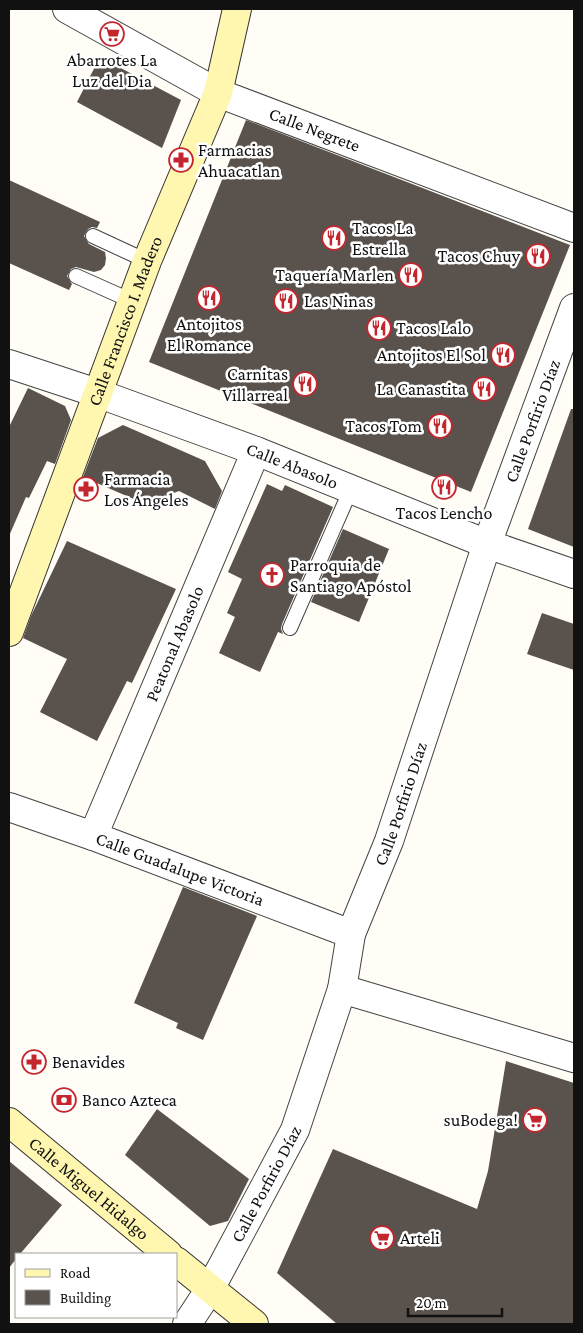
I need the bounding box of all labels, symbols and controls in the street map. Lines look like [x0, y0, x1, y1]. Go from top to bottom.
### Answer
supermarket icon: Abarrotes La Luz del Dia [99, 21, 125, 47]
place label: Abarrotes La Luz del Dia [67, 50, 157, 91]
street label: Calle Negrete [266, 103, 363, 156]
place label: Farmacias Ahuacatlan [198, 140, 281, 181]
pharmacy icon: Farmacias Ahuacatlan [168, 147, 194, 173]
place label: Tacos La Estrella [352, 218, 414, 259]
restaurant icon: Tacos La Estrella [321, 225, 347, 251]
street label: Calle Francisco I. Madero [84, 233, 166, 409]
restaurant icon: Tacos Chuy [525, 243, 551, 269]
place label: Tacos Chuy [438, 246, 521, 266]
restaurant icon: Taquería Marlen [398, 262, 424, 288]
place label: Taquería Marlen [275, 265, 394, 285]
restaurant icon: Antojitos El Romance [196, 285, 222, 311]
restaurant icon: Las Ninas [273, 288, 299, 314]
place label: Las Ninas [304, 291, 373, 311]
place label: Antojitos El Romance [167, 314, 251, 355]
restaurant icon: Tacos Lalo [366, 315, 392, 341]
place label: Tacos Lalo [396, 318, 471, 338]
restaurant icon: Antojitos El Sol [490, 342, 516, 368]
place label: Antojitos El Sol [377, 345, 486, 366]
street label: Calle Porfirio Díaz [501, 356, 564, 485]
place label: Carnitas Villarreal [222, 364, 288, 405]
restaurant icon: Carnitas Villarreal [292, 371, 318, 397]
restaurant icon: La Canastita [471, 376, 497, 402]
place label: La Canastita [377, 379, 466, 399]
restaurant icon: Tacos Tom [427, 413, 453, 439]
place label: Tacos Tom [345, 416, 423, 436]
street label: Calle Abasolo [244, 438, 341, 493]
place label: Farmacia Los Ángeles [104, 469, 188, 510]
restaurant icon: Tacos Lencho [431, 474, 457, 500]
pharmacy icon: Farmacia Los Ángeles [73, 476, 99, 502]
place label: Tacos Lencho [396, 503, 492, 523]
place label: Parroquia de Santiago Apóstol [290, 555, 412, 596]
church icon: Parroquia de Santiago Apóstol [259, 562, 285, 588]
street label: Peatonal Abasolo [141, 583, 208, 704]
street label: Calle Porfirio Díaz [370, 739, 431, 869]
street label: Calle Guadalupe Victoria [93, 828, 267, 910]
pharmacy icon: Benavides [21, 1049, 47, 1075]
place label: Benavides [52, 1052, 125, 1072]
bank icon: Banco Azteca [51, 1087, 77, 1113]
place label: Banco Azteca [82, 1090, 177, 1110]
supermarket icon: suBodega! [522, 1107, 548, 1133]
place label: suBodega! [444, 1110, 518, 1130]
street label: Calle Porfirio Díaz [227, 1122, 306, 1246]
street label: Calle Miguel Hidalgo [25, 1133, 153, 1244]
supermarket icon: Arteli [369, 1225, 395, 1251]
place label: Arteli [400, 1228, 440, 1248]
legend [15, 1253, 178, 1318]
text: Road [60, 1265, 91, 1281]
scale bar [408, 1286, 502, 1318]
text: Building [60, 1290, 111, 1307]
text: 20 m [416, 1295, 447, 1311]

